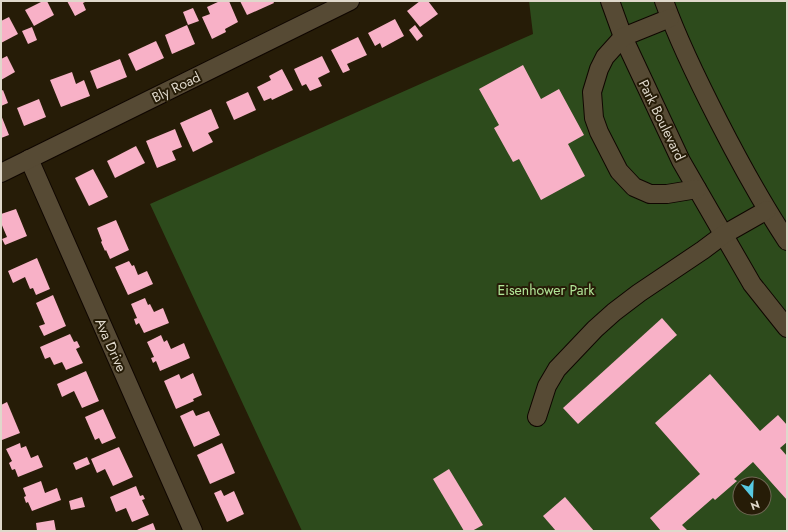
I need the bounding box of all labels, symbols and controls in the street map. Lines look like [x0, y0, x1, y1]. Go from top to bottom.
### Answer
street label: Bly Road [148, 67, 204, 107]
street label: Park Boulevard [634, 76, 690, 164]
park label: Eisenhower Park [498, 280, 595, 300]
street label: Ava Drive [90, 315, 132, 375]
north arrow [732, 476, 772, 516]
text: N [749, 496, 762, 514]

